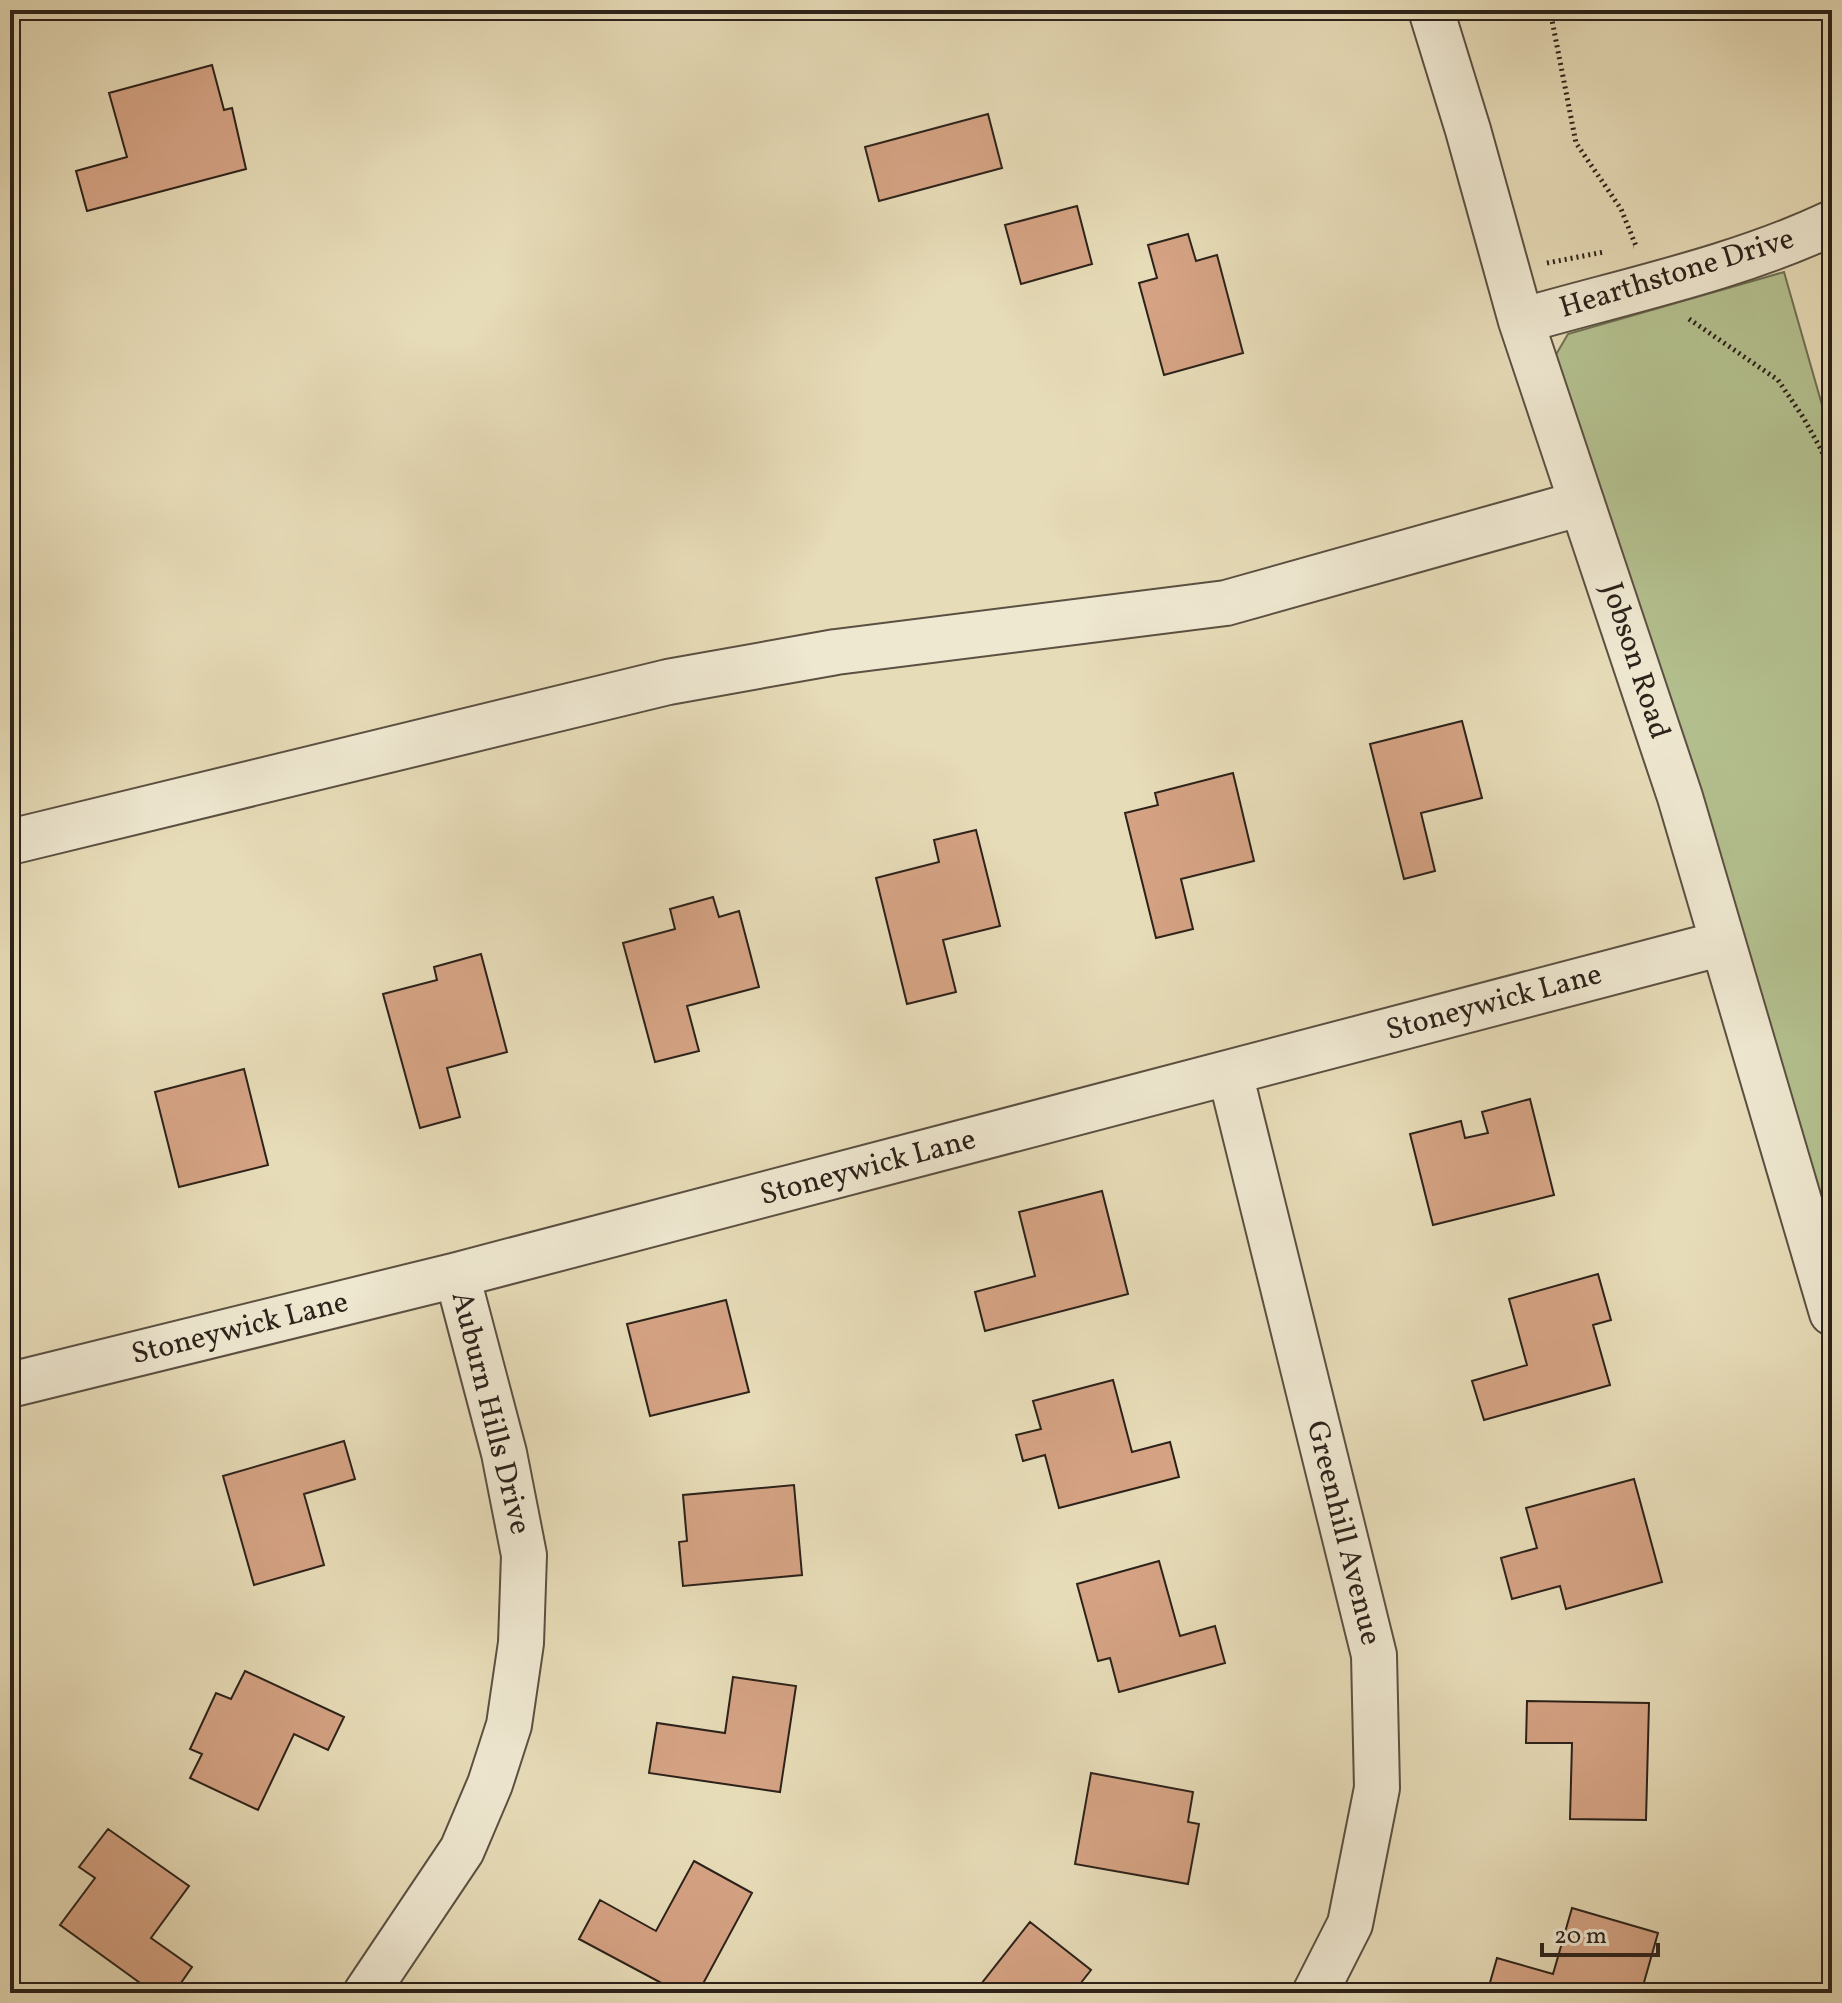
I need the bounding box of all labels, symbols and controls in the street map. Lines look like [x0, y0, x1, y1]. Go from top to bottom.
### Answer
street label: Hearthstone Drive [1555, 218, 1799, 330]
street label: Jobson Road [1590, 577, 1680, 745]
street label: Stoneywick Lane [1381, 954, 1607, 1052]
street label: Stoneywick Lane [755, 1119, 981, 1217]
street label: Stoneywick Lane [127, 1282, 353, 1376]
street label: Auburn Hills Drive [440, 1287, 540, 1539]
street label: Greenhill Avenue [1295, 1416, 1391, 1650]
scale bar [1542, 1907, 1658, 1957]
text: 20 m [1554, 1920, 1607, 1954]

